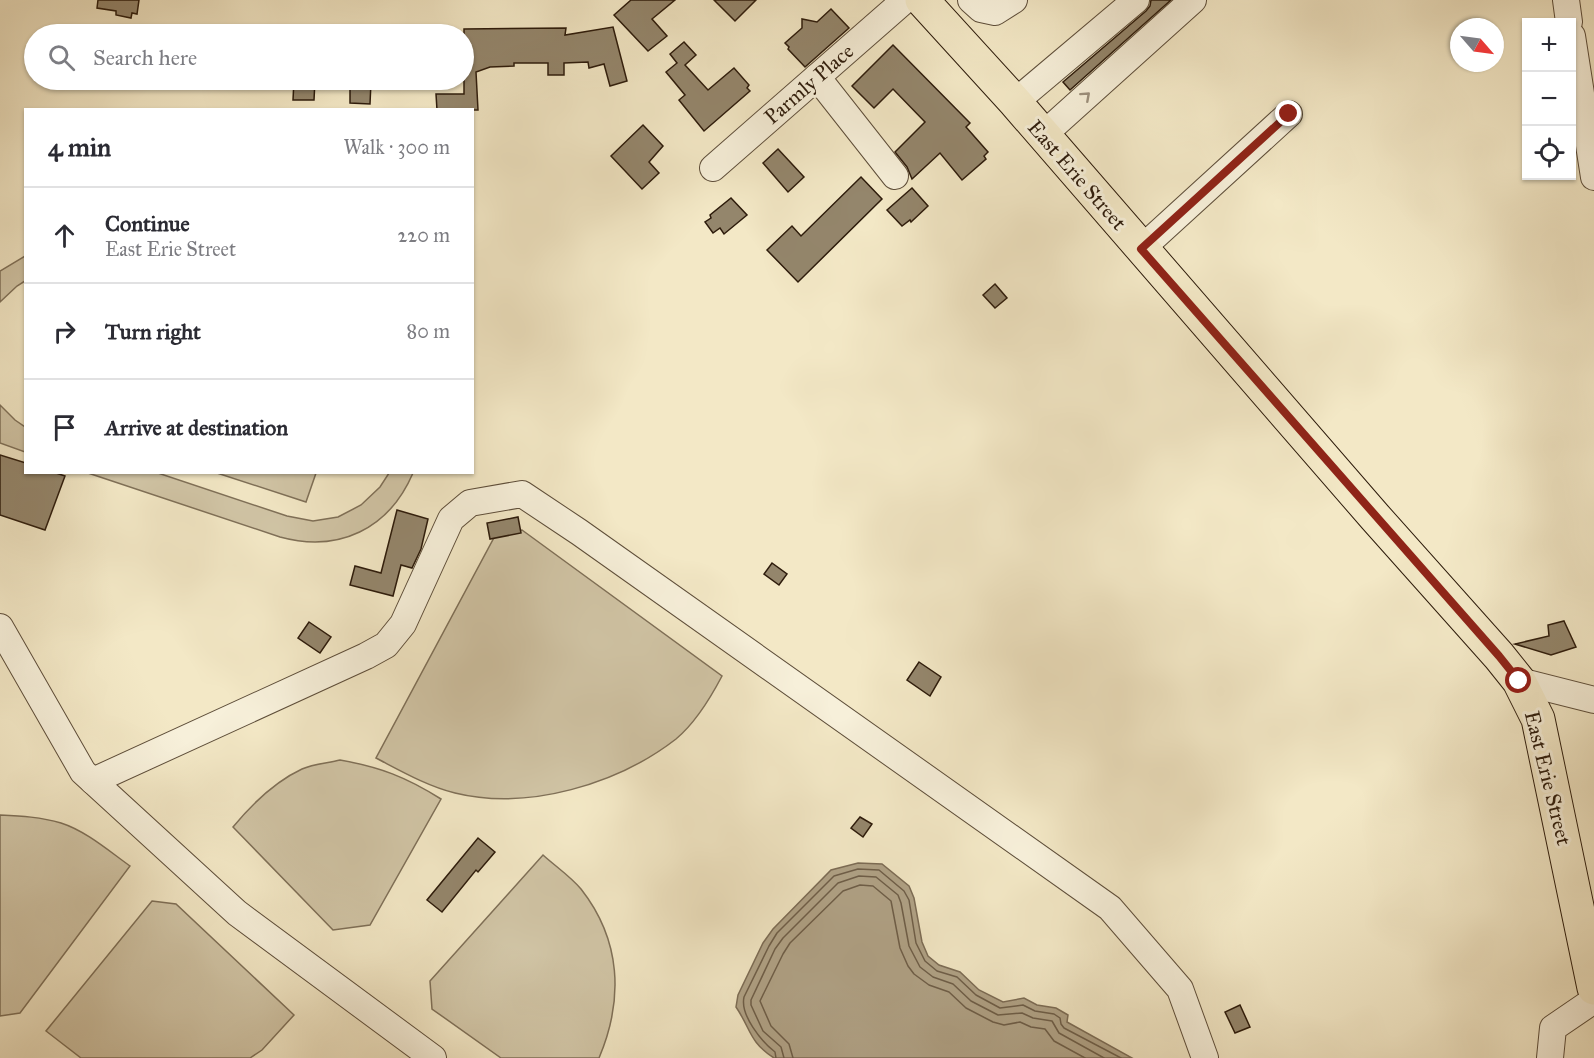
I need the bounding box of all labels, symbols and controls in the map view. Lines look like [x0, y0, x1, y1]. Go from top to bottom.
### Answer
north arrow [1450, 18, 1504, 72]
map controls [1522, 18, 1576, 180]
button: + [1522, 18, 1576, 72]
search box [24, 24, 474, 90]
street label: Parmly Place [759, 38, 859, 130]
icon: search [45, 41, 78, 74]
text: Search here [93, 44, 197, 71]
button: − [1522, 72, 1576, 126]
one-way arrow [1079, 92, 1090, 103]
route end [1275, 100, 1301, 126]
street label: East Erie Street [1022, 115, 1132, 236]
button: locate [1522, 126, 1576, 180]
text: 4 min [48, 131, 111, 163]
text: Walk · 300 m [343, 135, 450, 159]
text: Continue [105, 210, 190, 237]
icon: ahead [48, 219, 81, 252]
text: 220 m [398, 223, 450, 247]
text: East Erie Street [105, 237, 236, 261]
icon: right [48, 315, 81, 348]
text: Turn right [105, 318, 201, 345]
text: 80 m [407, 319, 450, 343]
icon: arrive [48, 411, 81, 444]
text: Arrive at destination [105, 414, 288, 441]
route start [1505, 667, 1531, 693]
street label: East Erie Street [1519, 708, 1577, 848]

